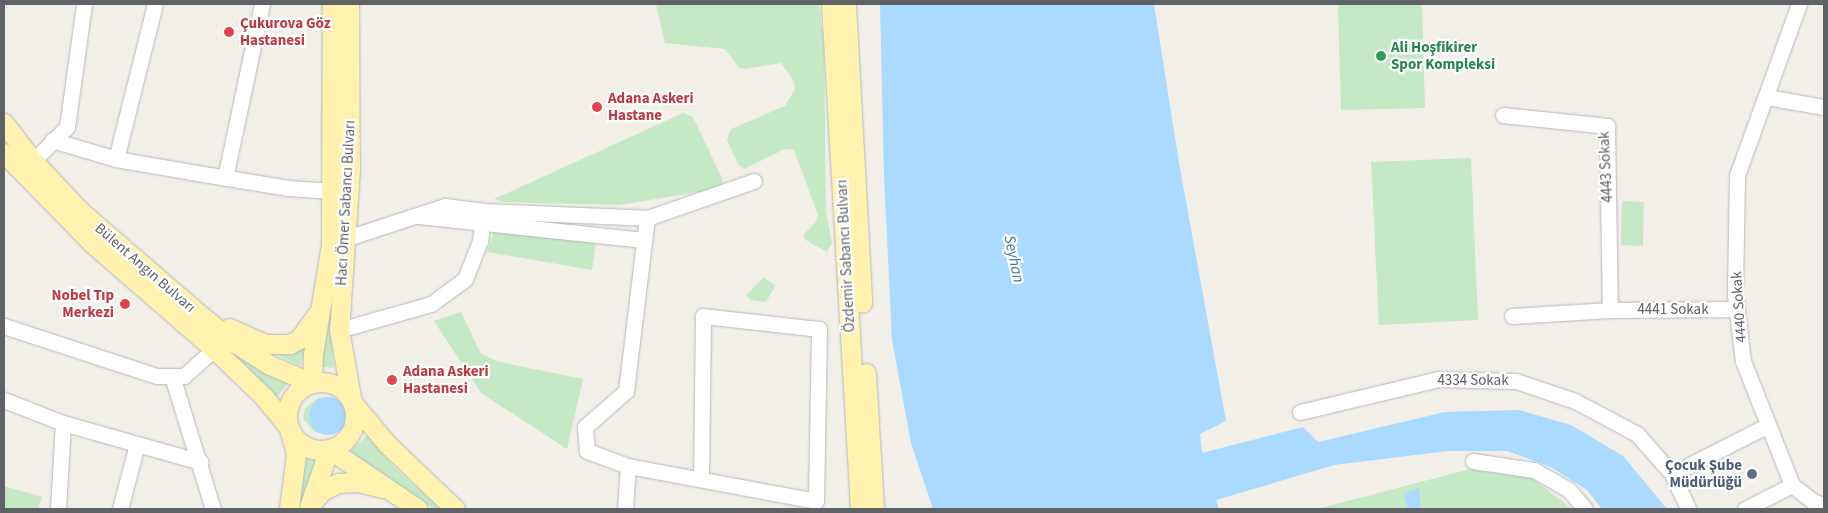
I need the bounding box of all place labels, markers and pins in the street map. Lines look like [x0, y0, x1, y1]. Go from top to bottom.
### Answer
place label: Çukurova Göz Hastanesi [240, 14, 331, 49]
marker: Çukurova Göz Hastanesi [222, 25, 236, 39]
place label: Ali Hoşfikirer Spor Kompleksi [1391, 38, 1495, 73]
marker: Ali Hoşfikirer Spor Kompleksi [1375, 50, 1387, 62]
place label: Adana Askeri Hastane [608, 89, 694, 124]
marker: Adana Askeri Hastane [590, 100, 604, 114]
place label: Nobel Tıp Merkezi [52, 286, 114, 321]
marker: Nobel Tıp Merkezi [118, 297, 132, 311]
place label: Adana Askeri Hastanesi [403, 362, 489, 397]
marker: Adana Askeri Hastanesi [385, 373, 399, 387]
place label: Çocuk Şube Müdürlüğü [1665, 456, 1742, 491]
marker: Çocuk Şube Müdürlüğü [1746, 468, 1758, 480]

